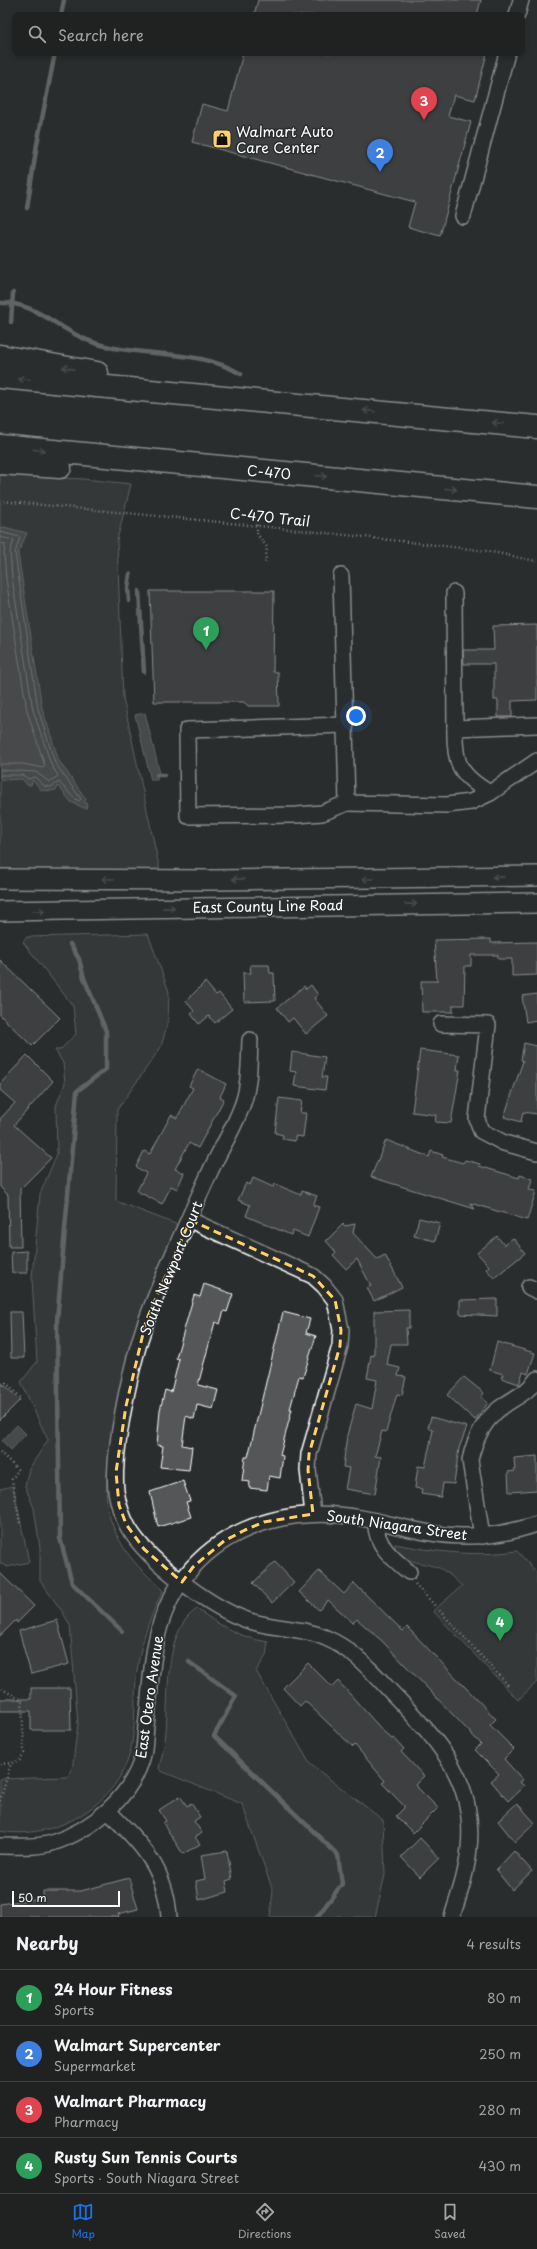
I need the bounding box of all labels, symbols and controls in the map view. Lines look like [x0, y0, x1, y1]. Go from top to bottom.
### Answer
search box [12, 12, 525, 56]
icon: search [26, 23, 48, 45]
text: Search here [58, 23, 144, 46]
pin: 3 [411, 87, 437, 120]
place label: Walmart Auto Care Center [236, 121, 334, 158]
shop icon: Walmart Auto Care Center [211, 128, 233, 150]
pin: 2 [367, 139, 393, 172]
one-way arrow [62, 364, 75, 372]
one-way arrow [18, 376, 31, 383]
one-way arrow [363, 408, 376, 415]
one-way arrow [492, 420, 505, 427]
one-way arrow [32, 447, 45, 454]
street label: C-470 [246, 460, 292, 484]
one-way arrow [314, 473, 327, 480]
one-way arrow [444, 485, 457, 492]
street label: C-470 Trail [229, 502, 311, 532]
pin: 1 [193, 617, 219, 650]
your location [346, 706, 366, 726]
one-way arrow [492, 873, 505, 881]
one-way arrow [102, 875, 115, 883]
one-way arrow [232, 875, 245, 883]
one-way arrow [362, 875, 375, 883]
street label: East County Line Road [192, 894, 344, 918]
one-way arrow [404, 900, 417, 908]
one-way arrow [162, 904, 175, 912]
one-way arrow [32, 907, 45, 915]
street label: South Newport Court [135, 1198, 208, 1338]
street label: South Niagara Street [325, 1505, 469, 1545]
pin: 4 [487, 1608, 513, 1641]
street label: East Otero Avenue [130, 1634, 168, 1760]
scale bar [12, 1889, 120, 1908]
text: 50 m [18, 1889, 47, 1906]
text: Nearby [16, 1930, 78, 1956]
text: 4 results [467, 1934, 521, 1953]
text: 24 Hour Fitness [54, 1977, 173, 2000]
text: 1 [26, 1988, 32, 2007]
text: 80 m [487, 1988, 521, 2007]
text: Sports [54, 2000, 94, 2019]
text: Walmart Supercenter [54, 2033, 221, 2056]
text: 2 [24, 2044, 34, 2063]
text: 250 m [479, 2044, 521, 2063]
text: Supermarket [54, 2056, 136, 2075]
text: Walmart Pharmacy [54, 2089, 206, 2112]
text: 3 [25, 2100, 33, 2119]
text: 280 m [479, 2100, 521, 2119]
text: Pharmacy [54, 2112, 119, 2131]
text: Rusty Sun Tennis Courts [54, 2145, 237, 2168]
text: 4 [25, 2156, 33, 2175]
text: 430 m [479, 2156, 521, 2175]
text: Sports · South Niagara Street [54, 2168, 239, 2187]
tab: Map [71, 2201, 95, 2242]
tab: Directions [238, 2201, 291, 2242]
tab: Saved [434, 2201, 466, 2242]

